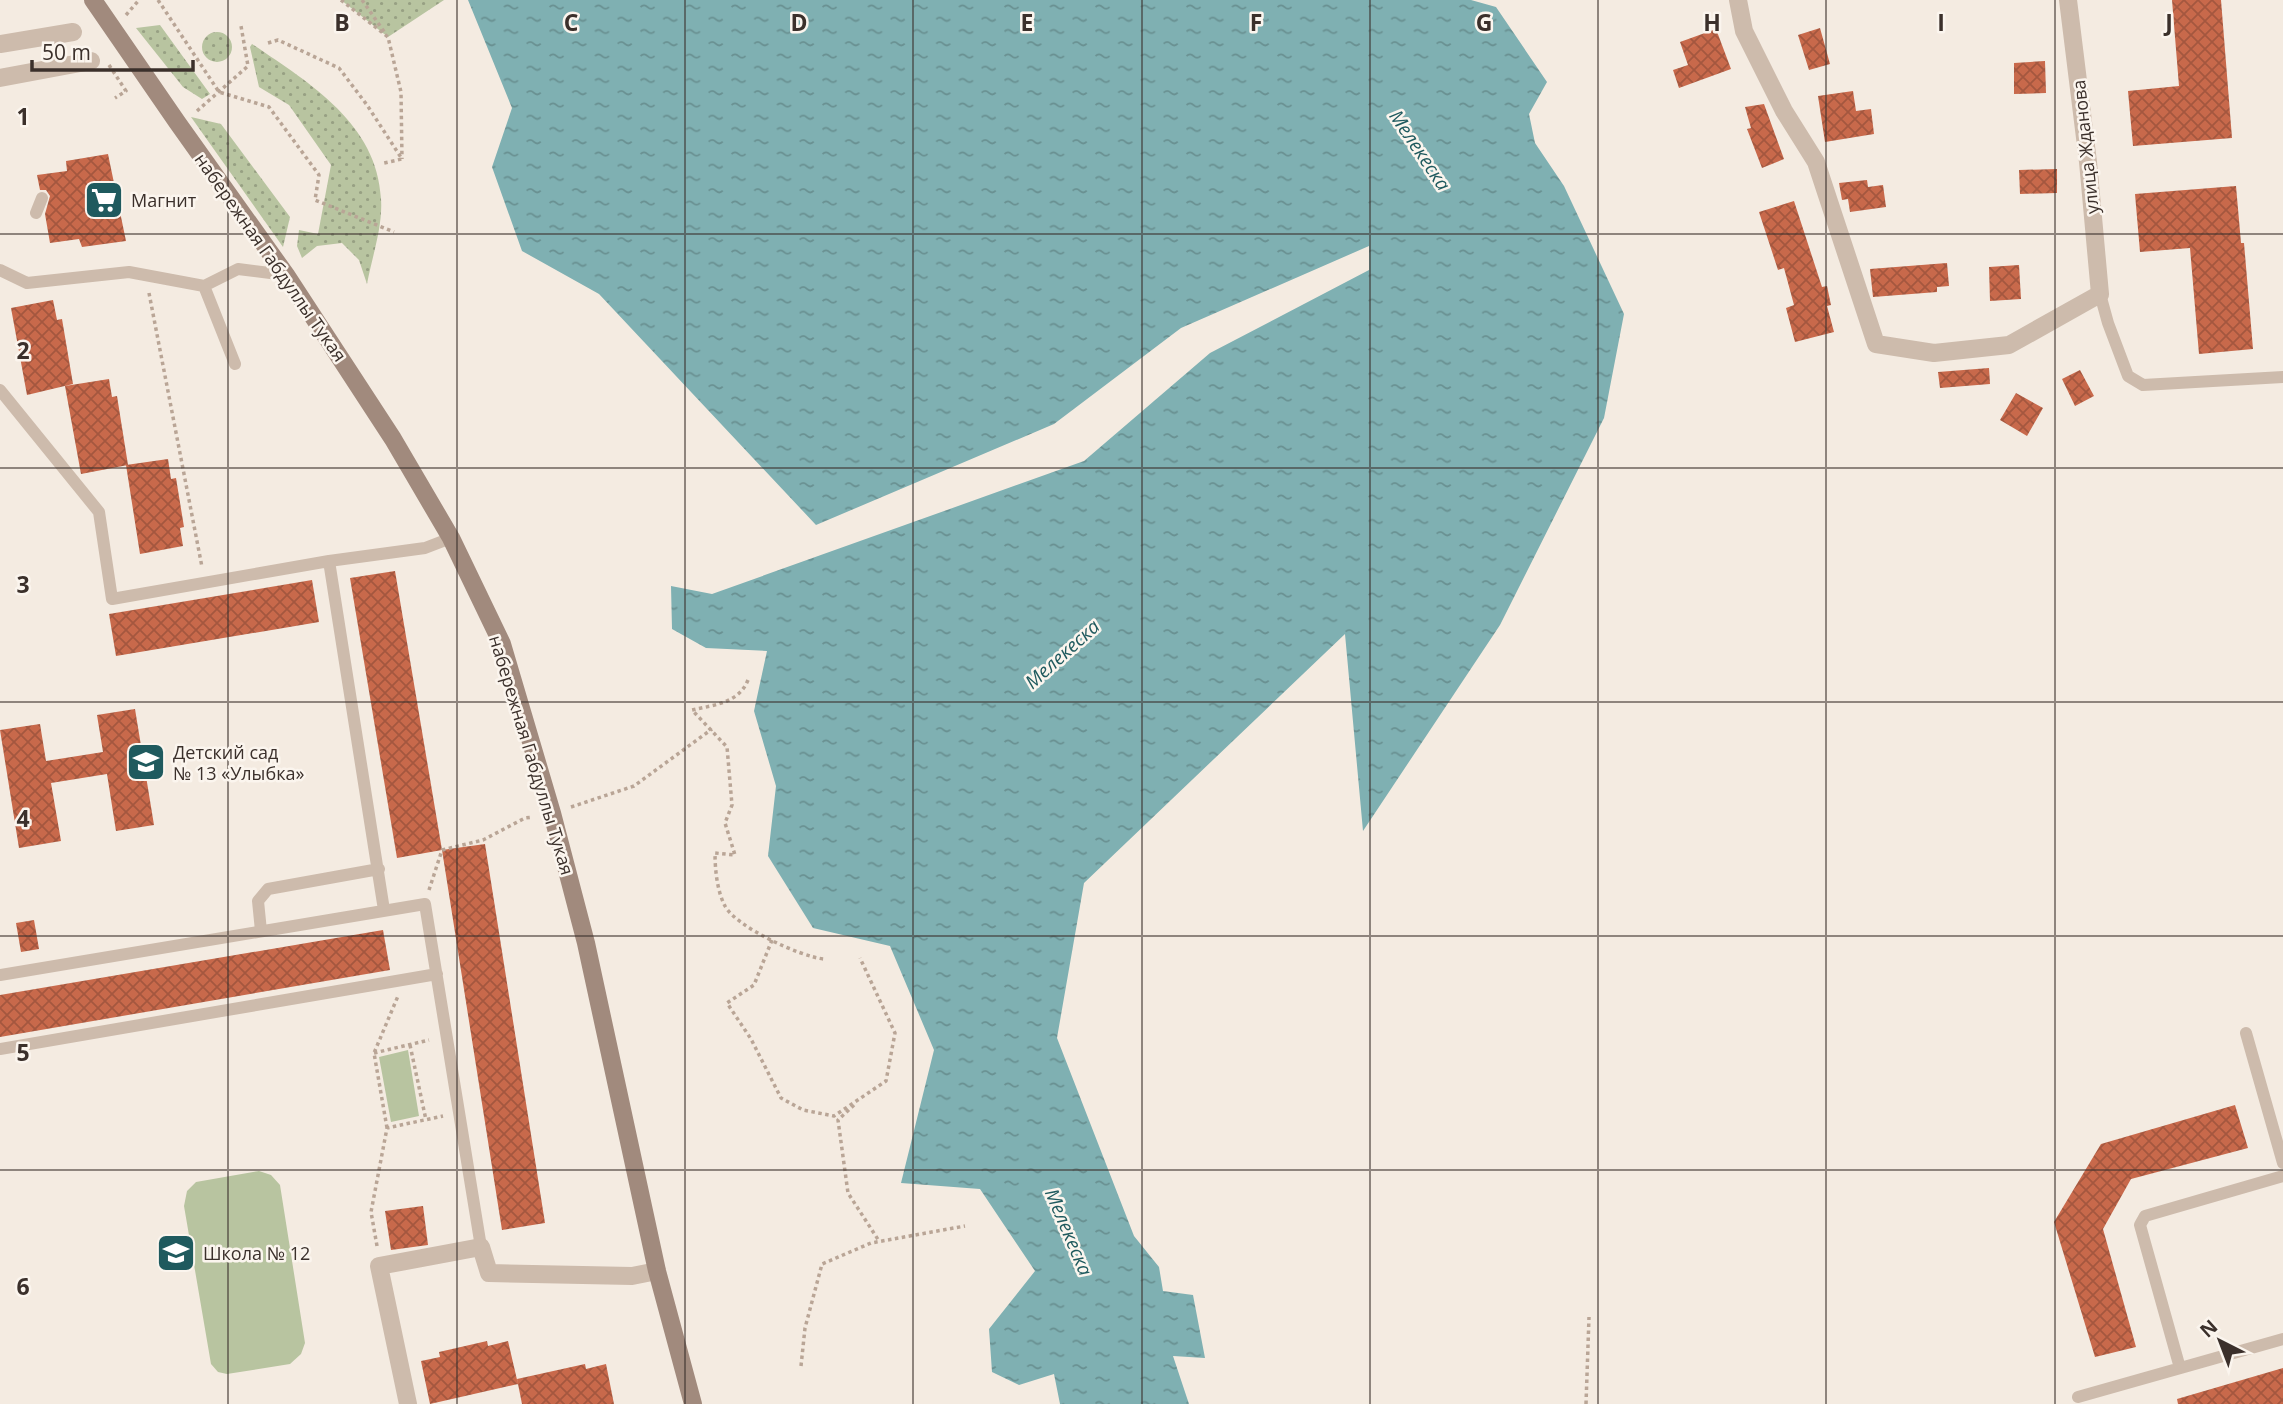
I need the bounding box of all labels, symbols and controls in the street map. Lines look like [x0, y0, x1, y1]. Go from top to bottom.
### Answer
text: B [334, 6, 350, 38]
text: C [564, 6, 578, 38]
text: D [790, 6, 808, 38]
text: E [1021, 6, 1033, 38]
text: F [1250, 6, 1262, 38]
text: G [1476, 6, 1492, 38]
text: H [1703, 6, 1721, 38]
text: I [1937, 6, 1945, 38]
text: J [2163, 6, 2173, 38]
scale bar [32, 28, 192, 72]
text: 50 m [42, 38, 91, 66]
street label: улица Жданова [2066, 79, 2104, 215]
text: 1 [16, 100, 30, 132]
water label: Мелекеска [1383, 105, 1457, 196]
street label: набережная Габдуллы Тукая [190, 148, 352, 366]
supermarket icon: Магнит [83, 179, 125, 221]
place label: Магнит [131, 188, 197, 212]
text: 2 [16, 334, 30, 366]
text: 3 [16, 568, 30, 600]
water label: Мелекеска [1019, 613, 1105, 694]
street label: набережная Габдуллы Тукая [484, 632, 580, 878]
place label: Детский сад № 13 «Улыбка» [173, 740, 304, 785]
school or university icon: Детский сад № 13 «Улыбка» [125, 741, 167, 783]
text: 4 [16, 802, 30, 834]
text: 5 [16, 1036, 30, 1068]
water label: Мелекеска [1039, 1185, 1099, 1280]
school or university icon: Школа № 12 [155, 1232, 197, 1274]
place label: Школа № 12 [203, 1241, 310, 1265]
text: 6 [16, 1270, 30, 1302]
north arrow [2185, 1306, 2255, 1376]
text: N [2194, 1314, 2223, 1343]

